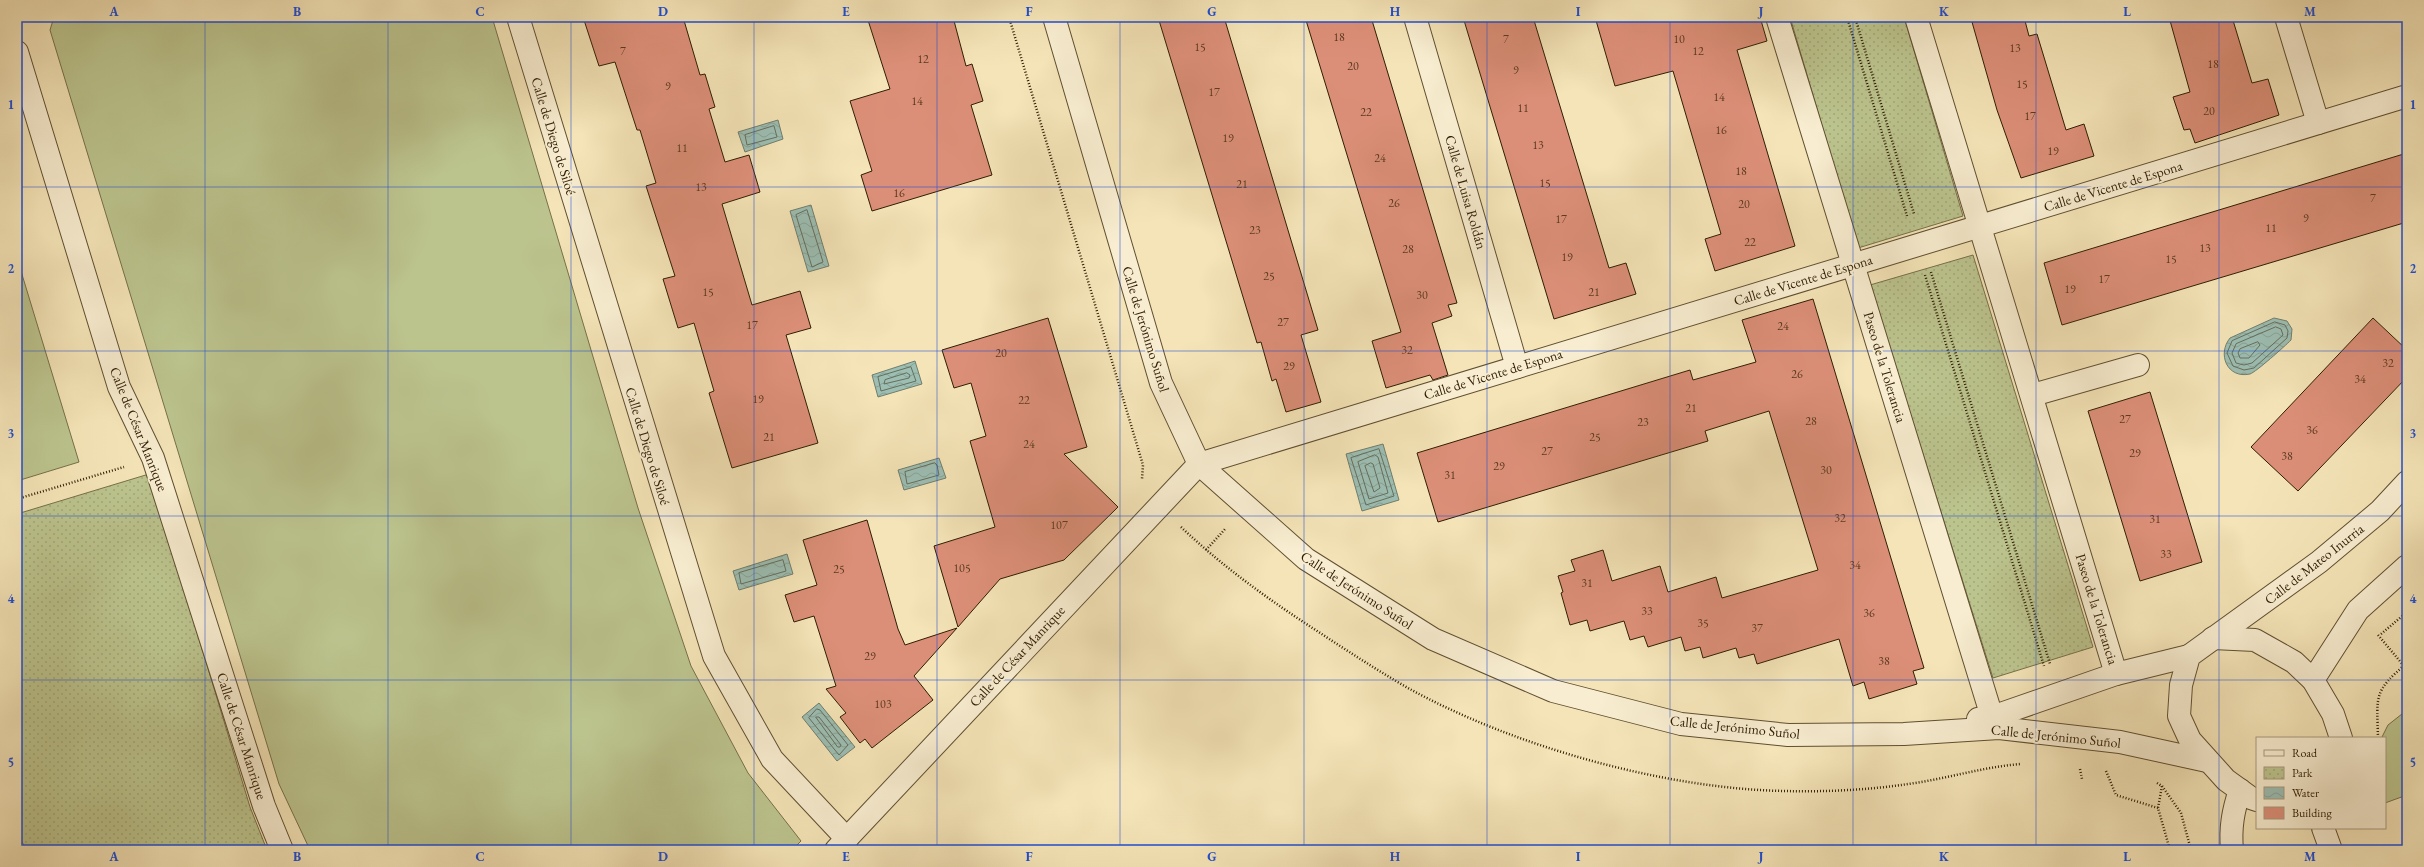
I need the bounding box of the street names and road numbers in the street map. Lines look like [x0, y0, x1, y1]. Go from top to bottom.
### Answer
street label: Calle de Diego de Siloé [528, 75, 581, 198]
street label: Calle de Luisa Roldán [1441, 133, 1491, 252]
street label: Calle de Vicente de Espona [2041, 156, 2185, 216]
street label: Calle de Vicente de Espona [1731, 250, 1875, 310]
street label: Calle de Jerónimo Suñol [1118, 264, 1174, 395]
street label: Paseo de la Tolerancia [1860, 309, 1911, 425]
street label: Calle de Vicente de Espona [1421, 344, 1565, 404]
street label: Calle de César Manrique [106, 364, 172, 494]
street label: Calle de Diego de Siloé [622, 385, 675, 508]
street label: Calle de Mateo Inurria [2261, 519, 2368, 608]
street label: Calle de Jerónimo Suñol [1297, 547, 1417, 633]
street label: Paseo de la Tolerancia [2072, 551, 2123, 667]
street label: Calle de César Manrique [965, 601, 1069, 711]
street label: Calle de César Manrique [213, 670, 271, 802]
street label: Calle de Jerónimo Suñol [1669, 711, 1801, 743]
street label: Calle de Jerónimo Suñol [1990, 720, 2122, 752]

